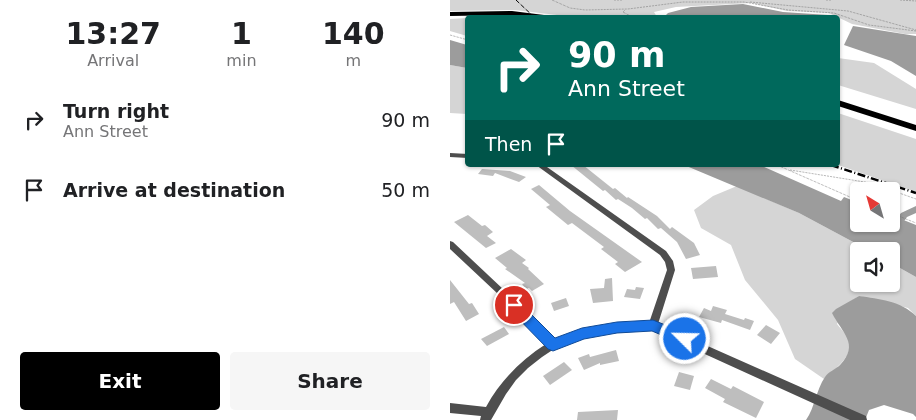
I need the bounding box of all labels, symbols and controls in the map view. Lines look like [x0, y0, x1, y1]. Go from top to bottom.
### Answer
text: 13:27 [65, 16, 161, 51]
text: 1 [231, 16, 252, 51]
text: 140 [322, 16, 385, 51]
icon: right [485, 35, 550, 100]
text: 90 m [568, 35, 665, 75]
text: Arrival [87, 51, 139, 70]
text: min [226, 51, 257, 70]
text: m [345, 51, 361, 70]
text: Ann Street [568, 76, 685, 101]
text: Turn right [63, 100, 169, 122]
icon: right [20, 106, 48, 134]
text: 90 m [381, 109, 430, 131]
text: Ann Street [63, 122, 148, 141]
icon: arrive [542, 130, 570, 158]
text: Then [485, 133, 532, 155]
icon: arrive [20, 176, 48, 204]
text: Arrive at destination [63, 179, 285, 201]
text: 50 m [381, 179, 430, 201]
north arrow [850, 182, 900, 232]
map controls [850, 182, 900, 292]
button: sound [850, 242, 900, 292]
pin [493, 284, 535, 326]
icon: arrive [500, 291, 528, 319]
position arrow [658, 312, 710, 364]
button: Exit [20, 352, 220, 410]
button: Share [230, 352, 430, 410]

